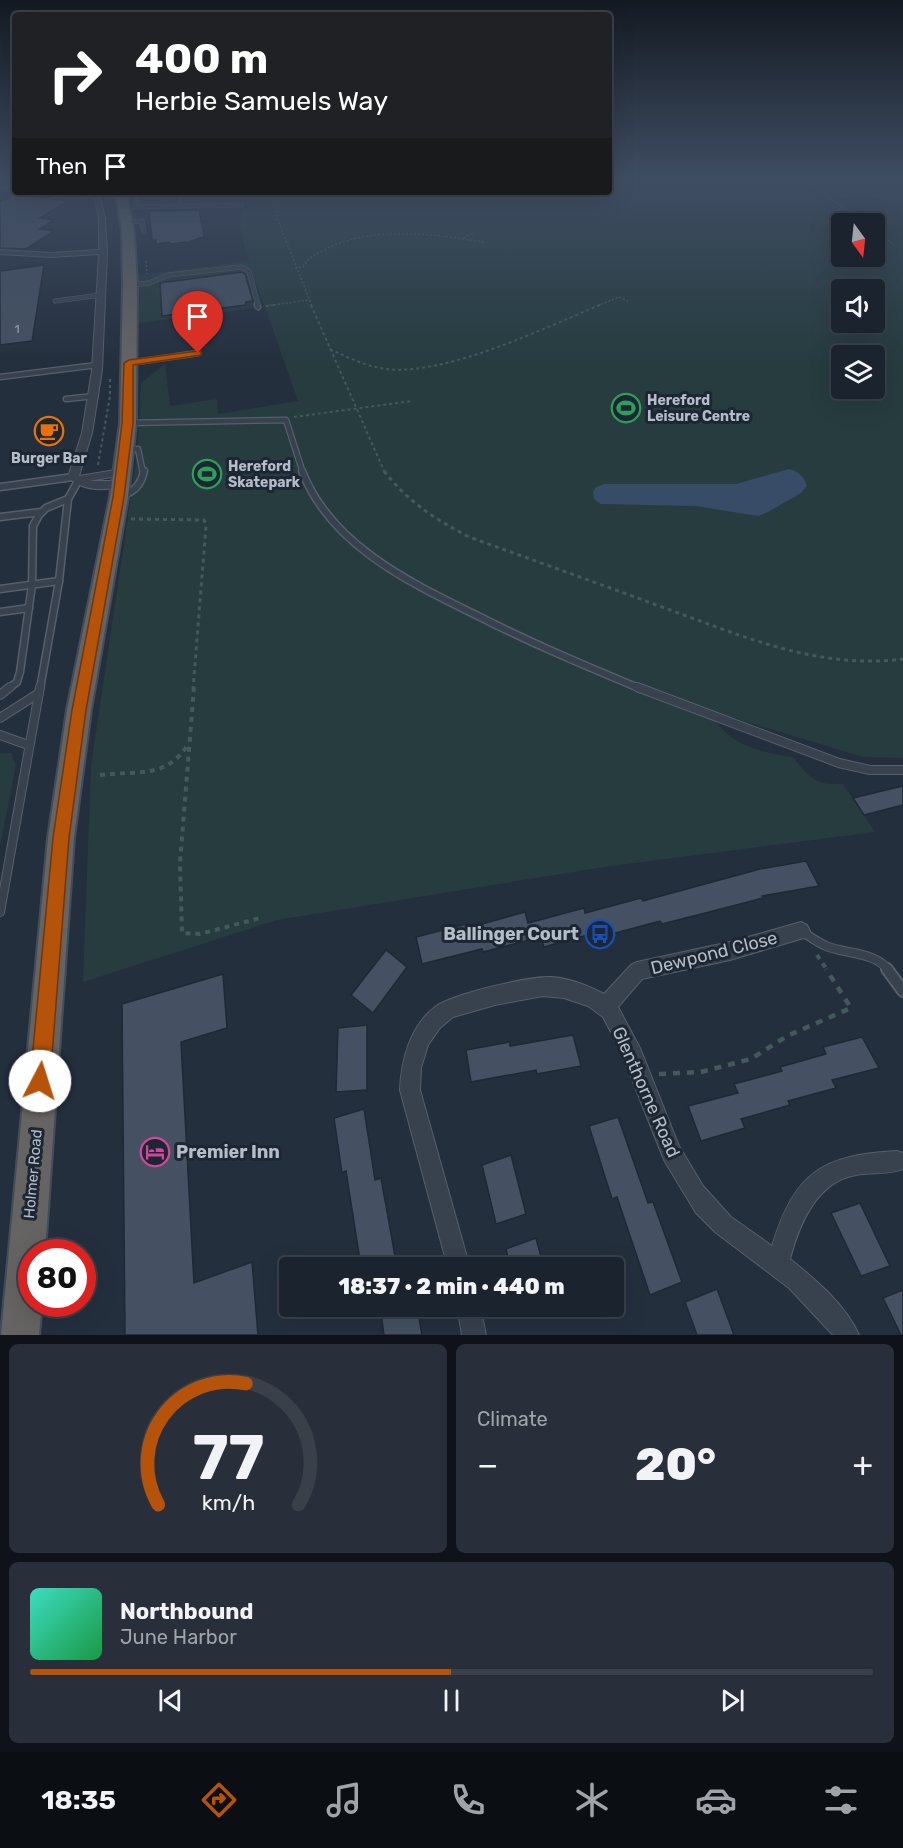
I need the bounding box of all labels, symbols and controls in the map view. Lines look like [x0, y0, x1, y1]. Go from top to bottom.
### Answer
text: 400 m [135, 34, 268, 84]
icon: right [36, 36, 114, 114]
text: Herbie Samuels Way [135, 85, 388, 117]
icon: arrive [99, 150, 132, 183]
text: Then [36, 153, 87, 180]
north arrow [831, 213, 885, 267]
map controls [831, 213, 885, 399]
button: sound [831, 279, 885, 333]
pin [172, 291, 223, 353]
icon: arrive [181, 300, 214, 333]
house number: 1 [14, 322, 20, 336]
button: layers [831, 345, 885, 399]
sports icon: Hereford Leisure Centre [610, 392, 642, 424]
place label: Hereford Leisure Centre [647, 392, 750, 425]
cafe icon: Burger Bar [33, 415, 65, 447]
place label: Burger Bar [11, 450, 88, 467]
sports icon: Hereford Skatepark [191, 458, 223, 490]
place label: Hereford Skatepark [228, 458, 301, 491]
bus stop icon: Ballinger Court [584, 918, 616, 950]
place label: Ballinger Court [443, 923, 579, 945]
street label: Dewpond Close [648, 927, 780, 979]
street label: Glenthorne Road [607, 1023, 685, 1161]
position arrow [8, 1049, 72, 1113]
street label: Holmer Road [20, 1129, 46, 1219]
hotel icon: Premier Inn [139, 1136, 171, 1168]
place label: Premier Inn [176, 1141, 280, 1163]
speed limit sign: 80 [18, 1239, 96, 1317]
text: 18:37 · 2 min · 440 m [338, 1273, 565, 1300]
text: Climate [477, 1407, 548, 1431]
text: 77 [192, 1421, 264, 1495]
text: 20° [635, 1438, 716, 1491]
text: − [477, 1445, 498, 1484]
text: + [852, 1445, 873, 1484]
text: km/h [201, 1491, 255, 1516]
text: Northbound [120, 1598, 253, 1625]
text: June Harbor [120, 1625, 237, 1649]
icon: previous [154, 1684, 187, 1717]
icon: pause [435, 1684, 468, 1717]
icon: next [716, 1684, 749, 1717]
icon: directions [198, 1779, 240, 1821]
icon: music [323, 1779, 365, 1821]
icon: phone [447, 1779, 489, 1821]
icon: climate [571, 1779, 613, 1821]
icon: car [695, 1779, 737, 1821]
icon: filters [820, 1779, 862, 1821]
text: 18:35 [41, 1784, 116, 1816]

